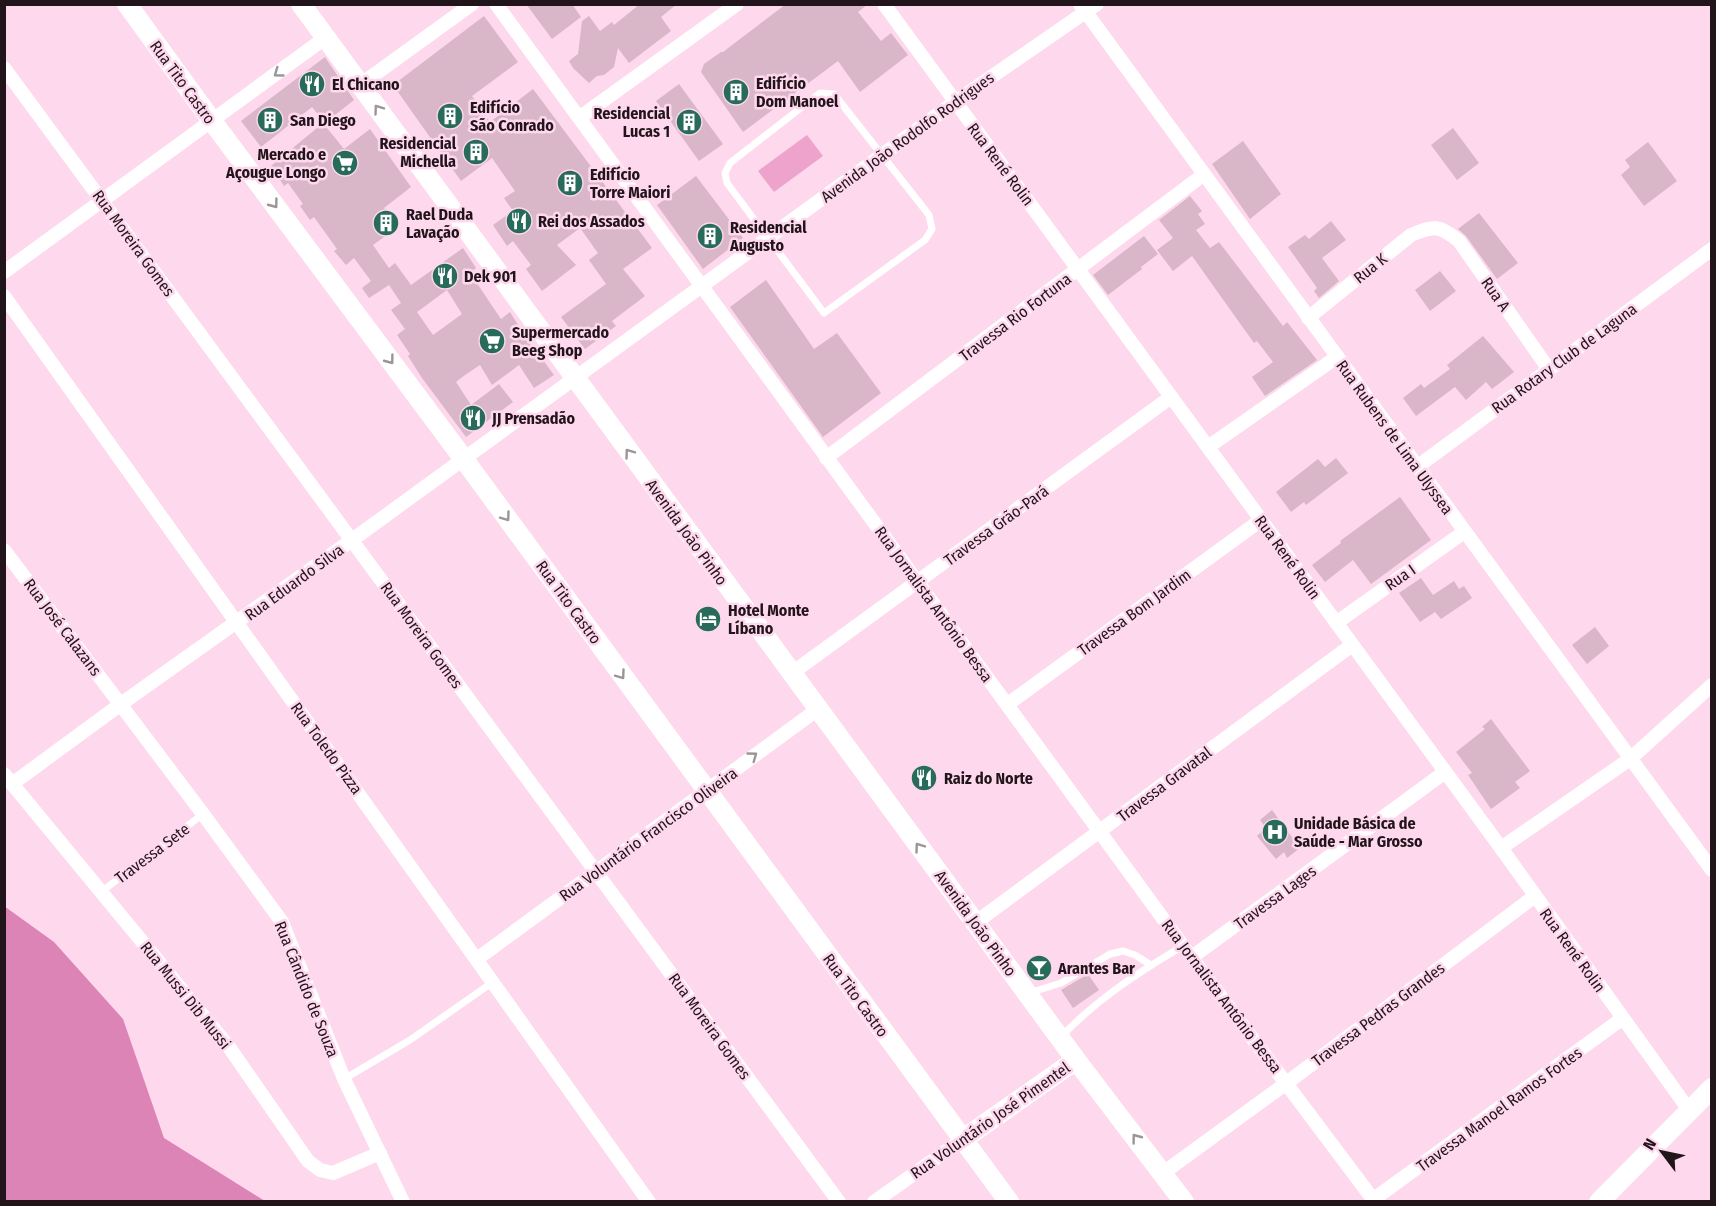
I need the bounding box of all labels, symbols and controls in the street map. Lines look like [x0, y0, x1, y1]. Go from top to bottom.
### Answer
street label: Rua Tito Castro [146, 37, 219, 128]
one-way arrow [274, 65, 285, 76]
street label: Avenida João Rodolfo Rodrigues [817, 68, 998, 207]
restaurant icon: El Chicano [297, 69, 327, 99]
place label: Edifício Dom Manoel [756, 74, 839, 111]
place label: El Chicano [332, 75, 400, 94]
building icon: Edifício Dom Manoel [721, 77, 751, 107]
place label: Edifício São Conrado [470, 98, 554, 135]
building icon: Edifício São Conrado [435, 101, 465, 131]
place label: Residencial Lucas 1 [593, 104, 671, 141]
building icon: San Diego [255, 105, 285, 135]
one-way arrow [374, 105, 385, 116]
building icon: Residencial Lucas 1 [674, 107, 704, 137]
place label: San Diego [290, 111, 356, 130]
street label: Rua René Rolin [963, 119, 1038, 209]
place label: Residencial Michella [379, 134, 457, 171]
building icon: Residencial Michella [461, 137, 491, 167]
place label: Mercado e Açougue Longo [225, 145, 326, 183]
supermarket icon: Mercado e Açougue Longo [330, 148, 360, 178]
place label: Edifício Torre Maiori [590, 165, 670, 202]
building icon: Edifício Torre Maiori [555, 168, 585, 198]
street label: Rua Moreira Gomes [89, 186, 179, 300]
one-way arrow [266, 198, 277, 209]
place label: Rael Duda Lavação [406, 205, 473, 243]
restaurant icon: Rei dos Assados [504, 206, 534, 236]
building icon: Rael Duda Lavação [371, 208, 401, 238]
place label: Rei dos Assados [538, 212, 645, 231]
place label: Residencial Augusto [729, 218, 807, 255]
building icon: Residencial Augusto [695, 221, 725, 251]
street label: Rua K [1350, 249, 1391, 287]
restaurant icon: Dek 901 [430, 261, 460, 291]
place label: Dek 901 [464, 267, 517, 286]
street label: Travessa Rio Fortuna [956, 269, 1075, 366]
street label: Rua A [1477, 274, 1514, 315]
street label: Rua Rotary Club de Laguna [1488, 299, 1641, 417]
place label: Supermercado Beeg Shop [512, 323, 609, 360]
supermarket icon: Supermercado Beeg Shop [477, 326, 507, 356]
one-way arrow [383, 354, 394, 365]
street label: Rua Rubens de Lima Ulyssea [1332, 356, 1457, 518]
restaurant icon: JJ Prensadão [458, 403, 488, 433]
place label: JJ Prensadão [491, 409, 575, 428]
one-way arrow [626, 449, 637, 460]
street label: Avenida João Pinho [642, 476, 731, 589]
street label: Travessa Grão-Pará [940, 481, 1052, 570]
one-way arrow [499, 511, 510, 522]
street label: Rua René Rolin [1251, 512, 1324, 603]
street label: Rua Jornalista Antônio Bessa [871, 523, 997, 686]
street label: Rua Eduardo Silva [241, 540, 347, 625]
street label: Rua Tito Castro [532, 557, 605, 648]
street label: Rua I [1381, 560, 1419, 595]
street label: Travessa Bom Jardim [1074, 565, 1195, 660]
street label: Rua José Calazans [20, 575, 105, 680]
street label: Rua Moreira Gomes [377, 578, 467, 692]
place label: Hotel Monte Líbano [728, 601, 809, 638]
hotel icon: Hotel Monte Líbano [693, 604, 723, 634]
one-way arrow [614, 668, 625, 679]
street label: Rua Toledo Pizza [287, 699, 366, 798]
street label: Travessa Gravatal [1113, 743, 1215, 826]
one-way arrow [747, 752, 758, 763]
street label: Rua Voluntário Francisco Oliveira [556, 763, 741, 905]
restaurant icon: Raiz do Norte [909, 763, 939, 793]
place label: Raiz do Norte [944, 769, 1033, 788]
place label: Unidade Básica de Saúde - Mar Grosso [1294, 814, 1423, 851]
hospital icon: Unidade Básica de Saúde - Mar Grosso [1260, 817, 1290, 847]
street label: Travessa Sete [111, 819, 193, 888]
one-way arrow [916, 842, 927, 853]
street label: Travessa Lages [1231, 861, 1320, 933]
street label: Avenida João Pinho [931, 867, 1020, 980]
street label: Rua René Rolin [1536, 905, 1609, 996]
street label: Rua Jornalista Antônio Bessa [1158, 916, 1286, 1077]
street label: Rua Cândido de Souza [271, 918, 343, 1060]
street label: Rua Mussi Dib Mussi [137, 938, 235, 1053]
street label: Rua Tito Castro [819, 950, 892, 1041]
bar icon: Arantes Bar [1024, 953, 1054, 983]
street label: Travessa Pedras Grandes [1308, 958, 1449, 1070]
place label: Arantes Bar [1057, 959, 1135, 978]
street label: Rua Moreira Gomes [665, 969, 755, 1083]
street label: Travessa Manoel Ramos Fortes [1413, 1043, 1586, 1176]
street label: Rua Voluntário José Pimentel [907, 1058, 1074, 1183]
north arrow [1632, 1122, 1692, 1182]
one-way arrow [1132, 1134, 1143, 1145]
text: N [1639, 1135, 1660, 1153]

